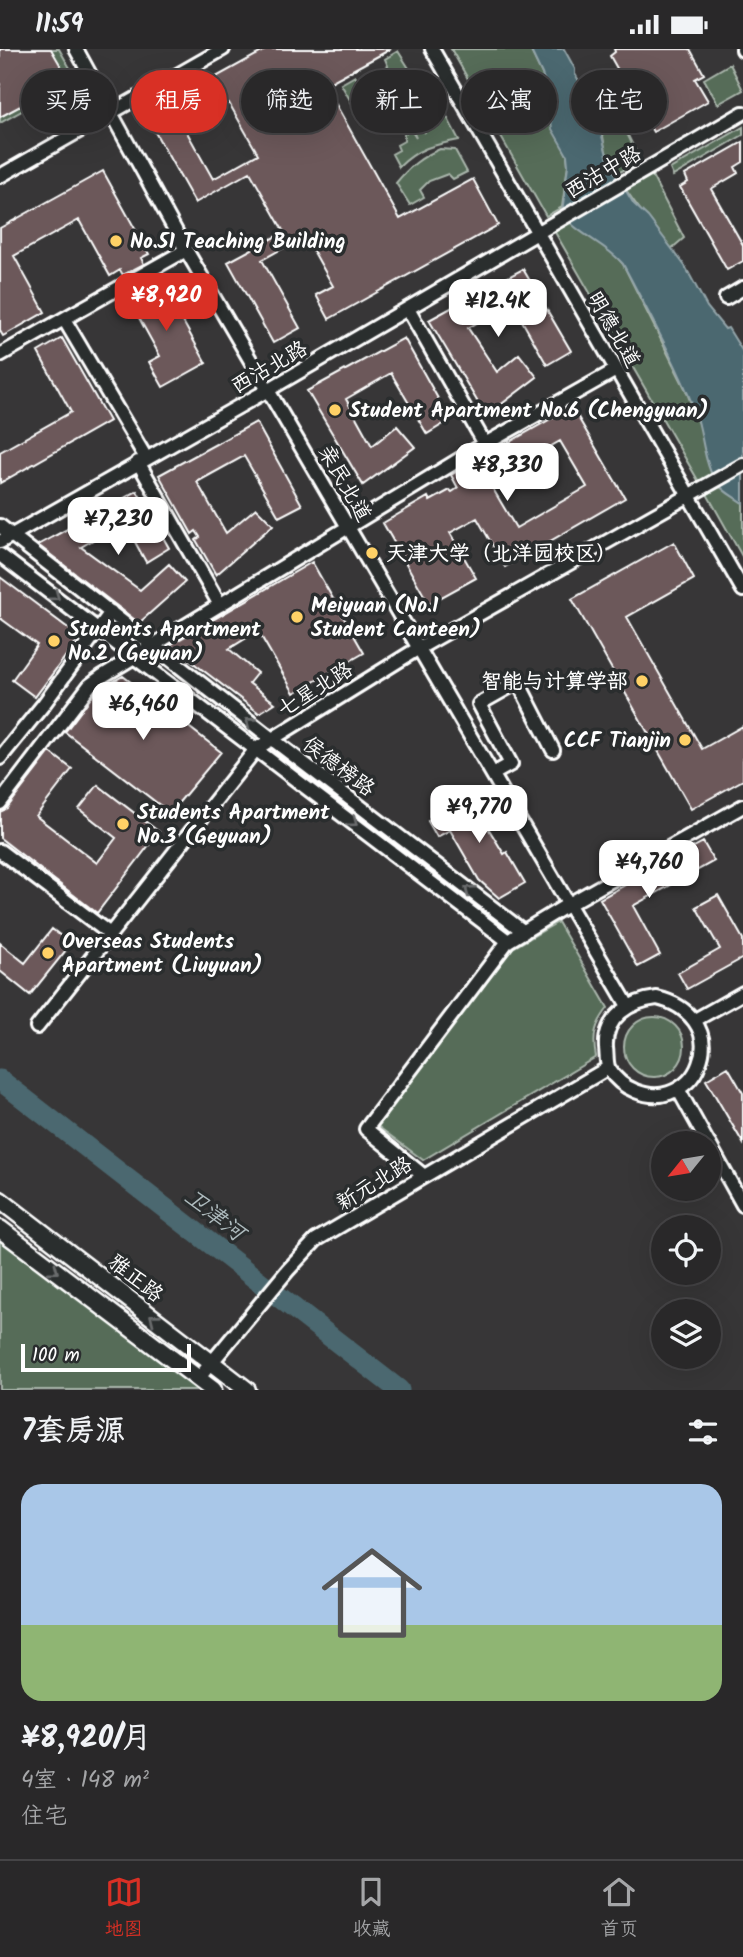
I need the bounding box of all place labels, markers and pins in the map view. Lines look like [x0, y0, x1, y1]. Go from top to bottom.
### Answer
place label: No.51 Teaching Building [130, 226, 345, 259]
marker: No.51 Teaching Building [108, 233, 124, 249]
pin: ¥8,920 [109, 273, 223, 333]
pin: ¥12.4K [441, 279, 555, 339]
place label: Student Apartment No.6 (Chengyuan) [349, 395, 709, 428]
marker: Student Apartment No.6 (Chengyuan) [327, 402, 343, 418]
pin: ¥8,330 [450, 443, 564, 503]
pin: ¥7,230 [61, 497, 175, 557]
place label: 天津大学（北洋园校区） [386, 538, 617, 571]
marker: 天津大学（北洋园校区） [364, 545, 380, 561]
place label: Meiyuan (No.1 Student Canteen) [311, 590, 481, 647]
marker: Meiyuan (No.1 Student Canteen) [289, 609, 305, 625]
place label: Students Apartment No.2 (Geyuan) [68, 614, 261, 671]
marker: Students Apartment No.2 (Geyuan) [46, 633, 62, 649]
place label: 智能与计算学部 [481, 666, 628, 699]
marker: 智能与计算学部 [634, 673, 650, 689]
pin: ¥6,460 [86, 683, 200, 742]
place label: CCF Tianjin [564, 725, 671, 758]
marker: CCF Tianjin [677, 732, 693, 748]
pin: ¥9,770 [422, 785, 536, 845]
place label: Students Apartment No.3 (Geyuan) [137, 797, 330, 854]
marker: Students Apartment No.3 (Geyuan) [115, 816, 131, 832]
pin: ¥4,760 [592, 841, 706, 900]
place label: Overseas Students Apartment (Liuyuan) [62, 926, 263, 983]
marker: Overseas Students Apartment (Liuyuan) [40, 945, 56, 961]

